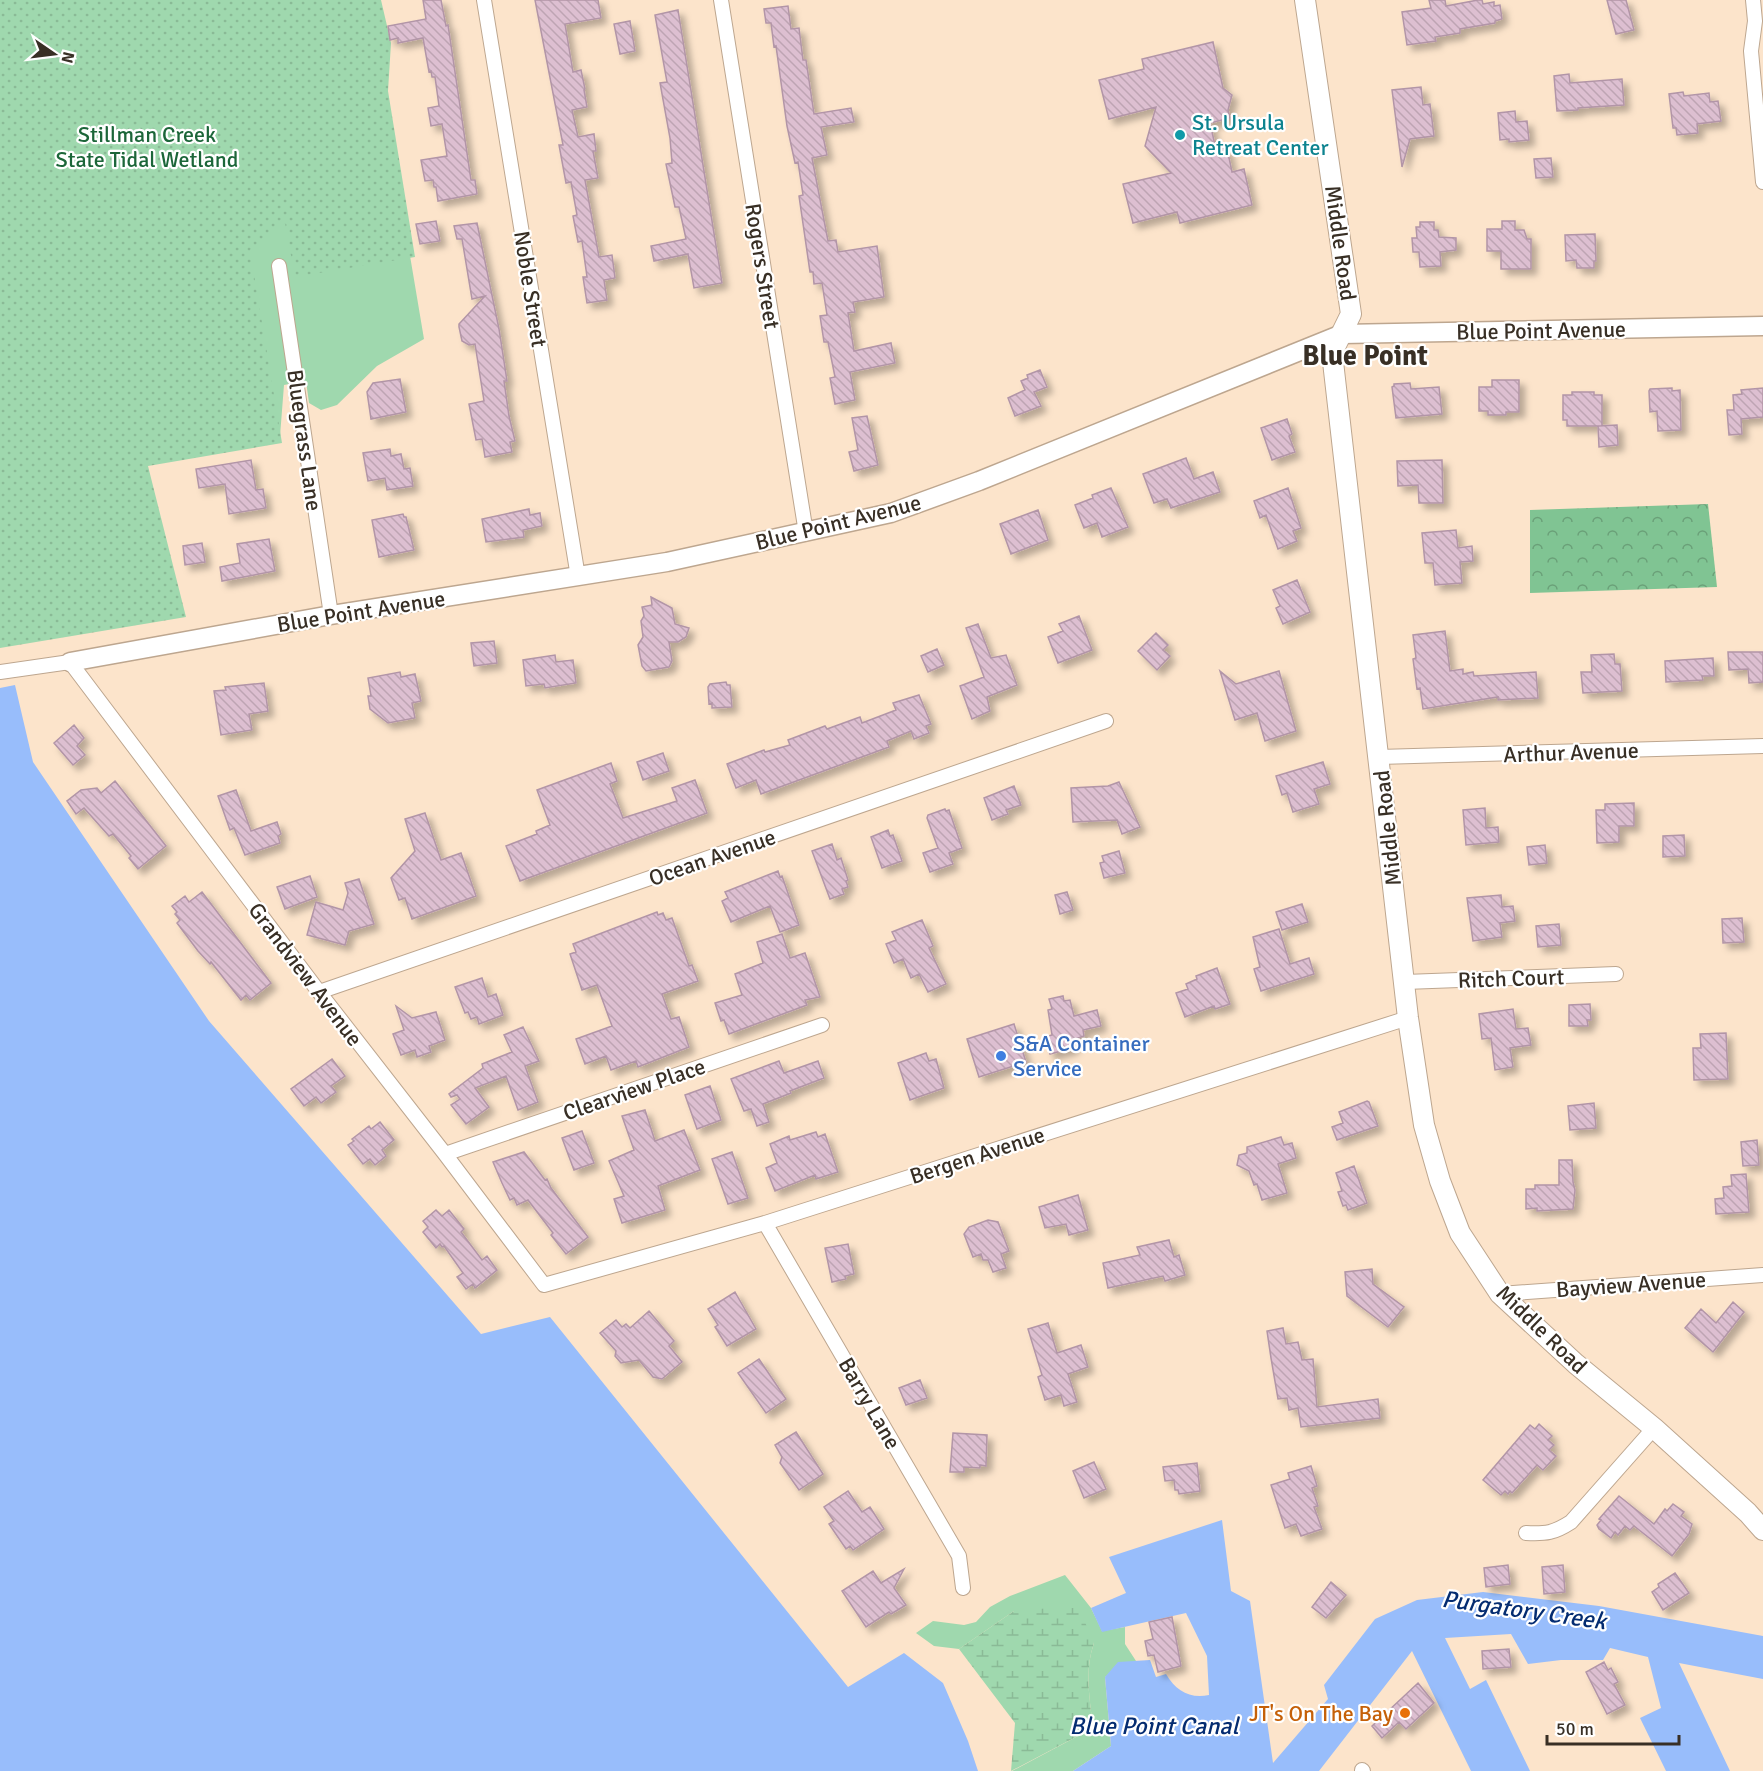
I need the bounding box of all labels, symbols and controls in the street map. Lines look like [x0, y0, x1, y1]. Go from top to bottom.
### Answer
north arrow [24, 24, 84, 84]
text: N [57, 50, 79, 65]
place label: St. Ursula Retreat Center [1192, 109, 1329, 161]
park label: Stillman Creek State Tidal Wetland [56, 121, 238, 173]
marker: St. Ursula Retreat Center [1173, 128, 1187, 142]
street label: Middle Road [1319, 184, 1362, 303]
street label: Rogers Street [739, 201, 786, 331]
street label: Noble Street [508, 229, 553, 349]
street label: Blue Point Avenue [1456, 316, 1626, 345]
district label: Blue Point [1302, 339, 1428, 373]
street label: Bluegrass Lane [281, 368, 328, 513]
street label: Blue Point Avenue [752, 489, 924, 556]
street label: Blue Point Avenue [275, 585, 447, 638]
street label: Arthur Avenue [1503, 737, 1639, 768]
street label: Middle Road [1368, 769, 1407, 887]
street label: Ocean Avenue [645, 823, 779, 892]
street label: Grandview Avenue [243, 897, 368, 1051]
street label: Ritch Court [1457, 963, 1565, 994]
place label: S&A Container Service [1013, 1030, 1150, 1082]
marker: S&A Container Service [994, 1049, 1008, 1063]
street label: Clearview Place [559, 1052, 709, 1126]
street label: Bergen Avenue [906, 1121, 1048, 1190]
street label: Bayview Avenue [1555, 1266, 1707, 1303]
street label: Middle Road [1490, 1279, 1593, 1379]
street label: Barry Lane [832, 1352, 907, 1454]
water label: Purgatory Creek [1440, 1584, 1610, 1637]
place label: JT's On The Bay [1249, 1700, 1394, 1727]
marker: JT's On The Bay [1398, 1706, 1412, 1720]
scale bar [1547, 1708, 1679, 1746]
water label: Blue Point Canal [1069, 1711, 1241, 1741]
text: 50 m [1556, 1718, 1594, 1740]

